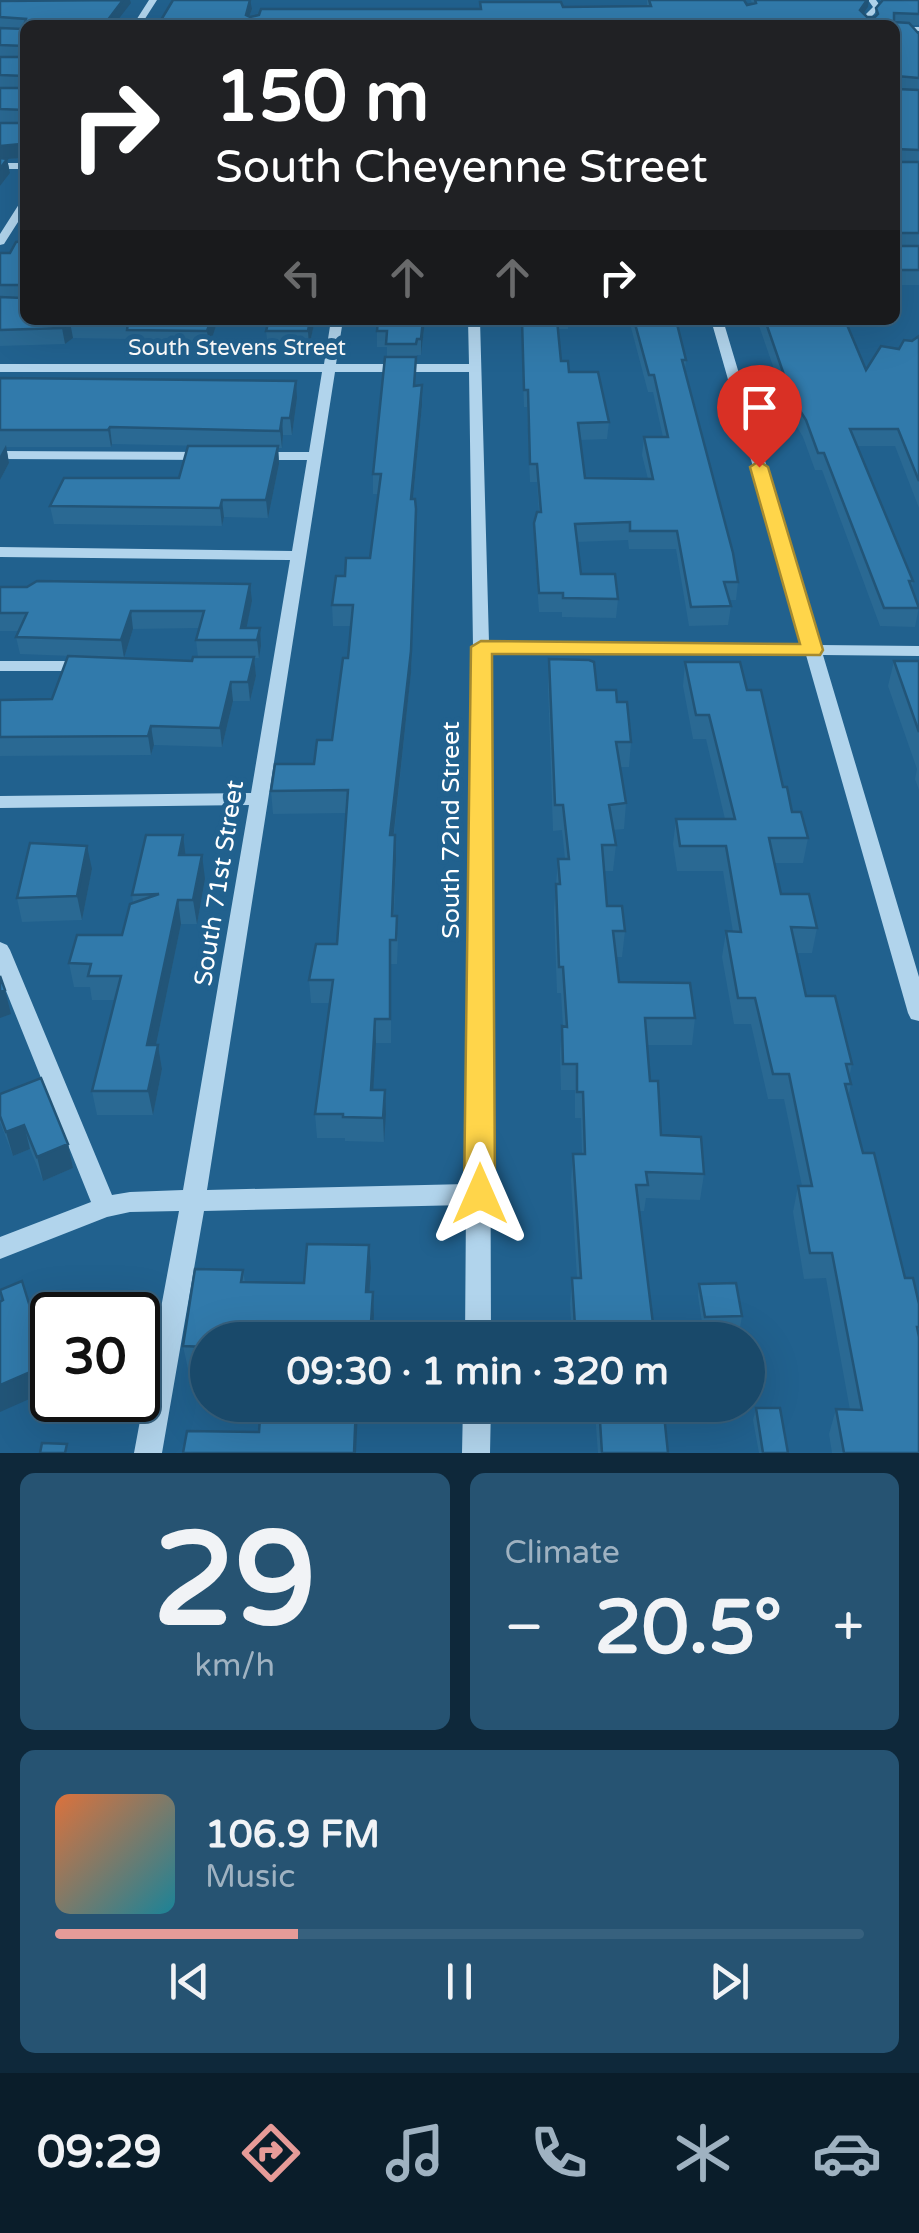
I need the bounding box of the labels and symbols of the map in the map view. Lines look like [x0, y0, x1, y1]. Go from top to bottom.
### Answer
street label: South Stevens Street [128, 335, 346, 361]
pin [717, 365, 802, 468]
street label: South 72nd Street [436, 721, 466, 939]
street label: South 71st Street [188, 778, 250, 988]
position arrow [428, 1142, 532, 1246]
speed limit sign: 30 [30, 1292, 160, 1422]

